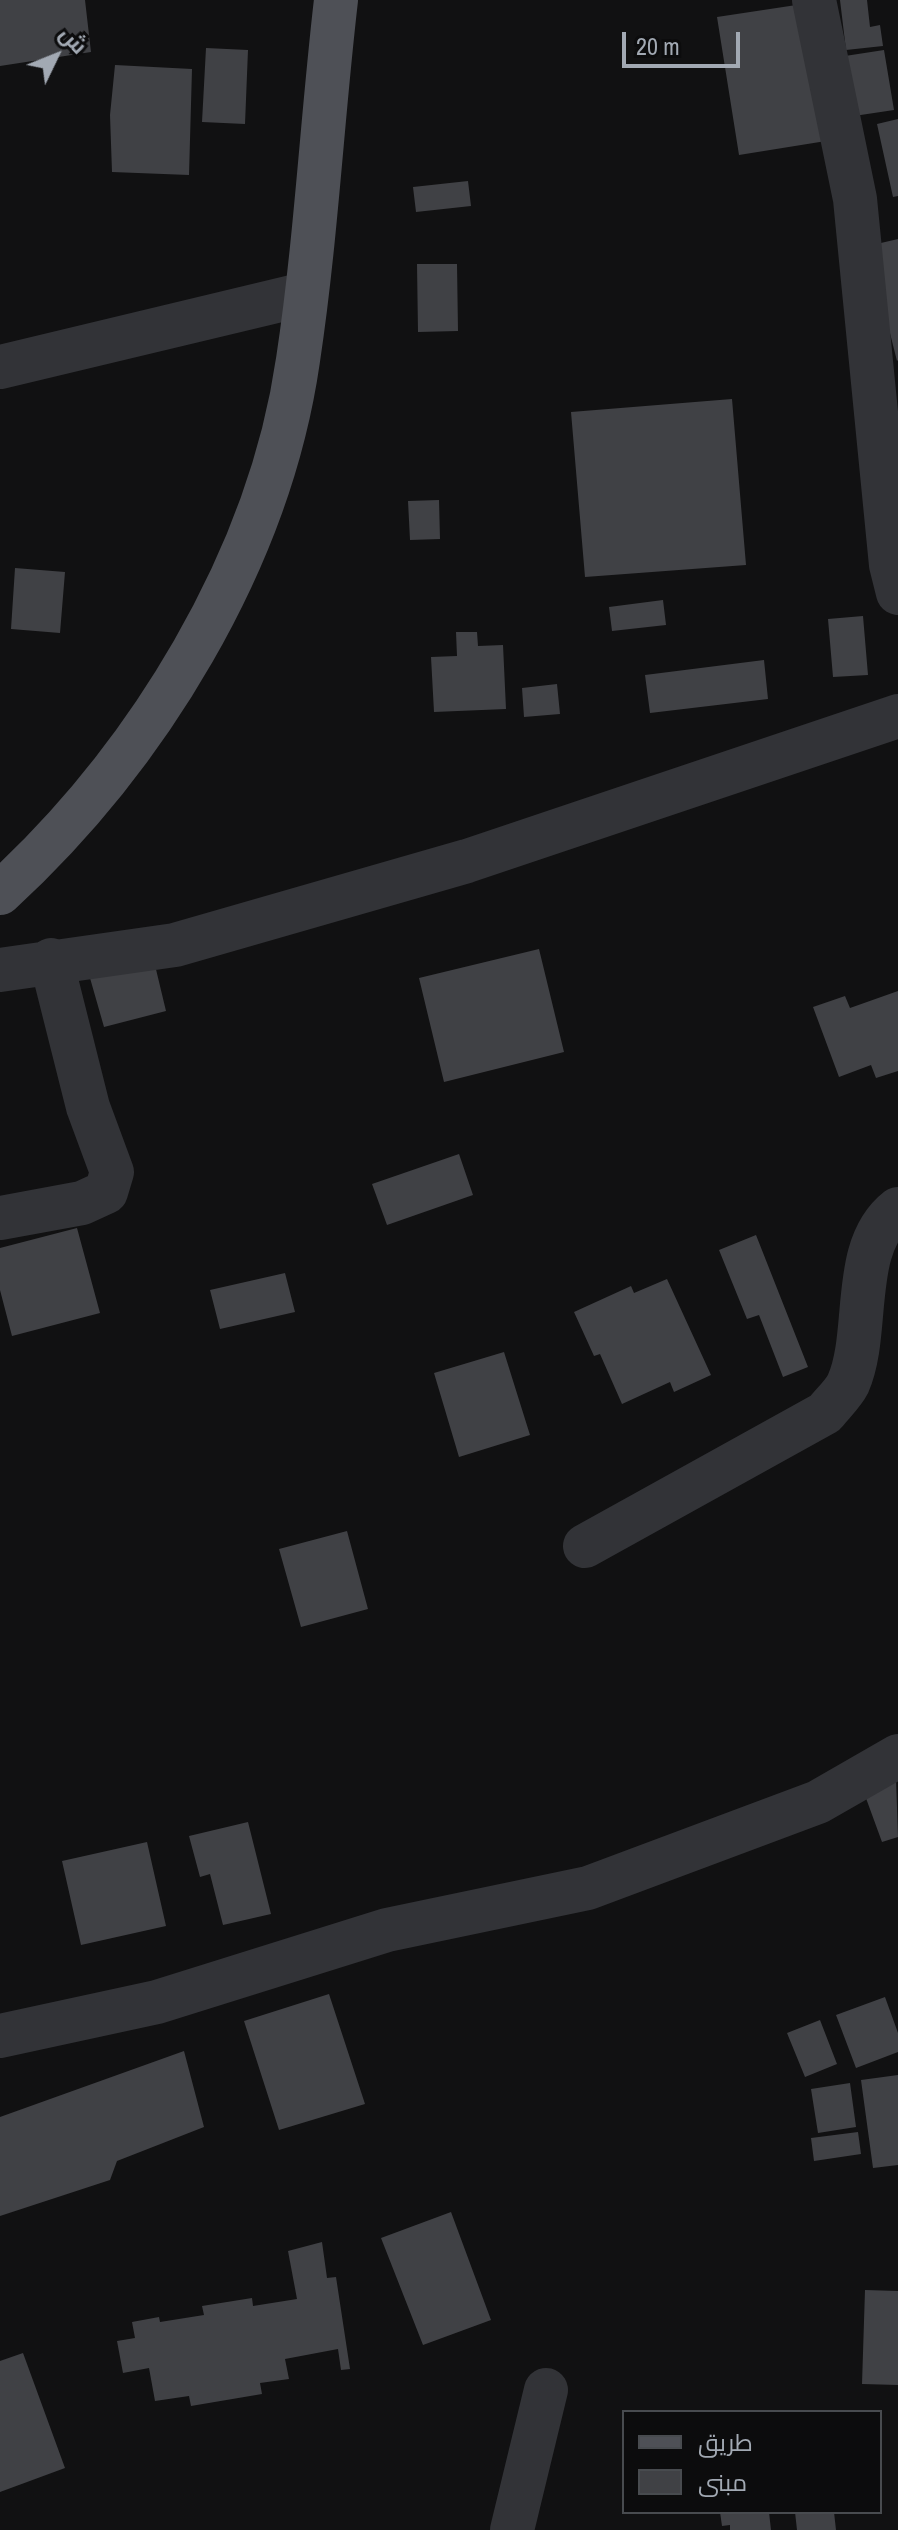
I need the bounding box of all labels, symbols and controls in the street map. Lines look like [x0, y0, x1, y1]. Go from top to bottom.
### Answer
north arrow [16, 16, 96, 96]
scale bar [626, 16, 744, 66]
text: ش [53, 19, 94, 60]
text: 20 m [636, 30, 680, 62]
legend [622, 2410, 882, 2514]
text: طريق [698, 2426, 753, 2458]
text: مبنى [698, 2466, 747, 2498]

